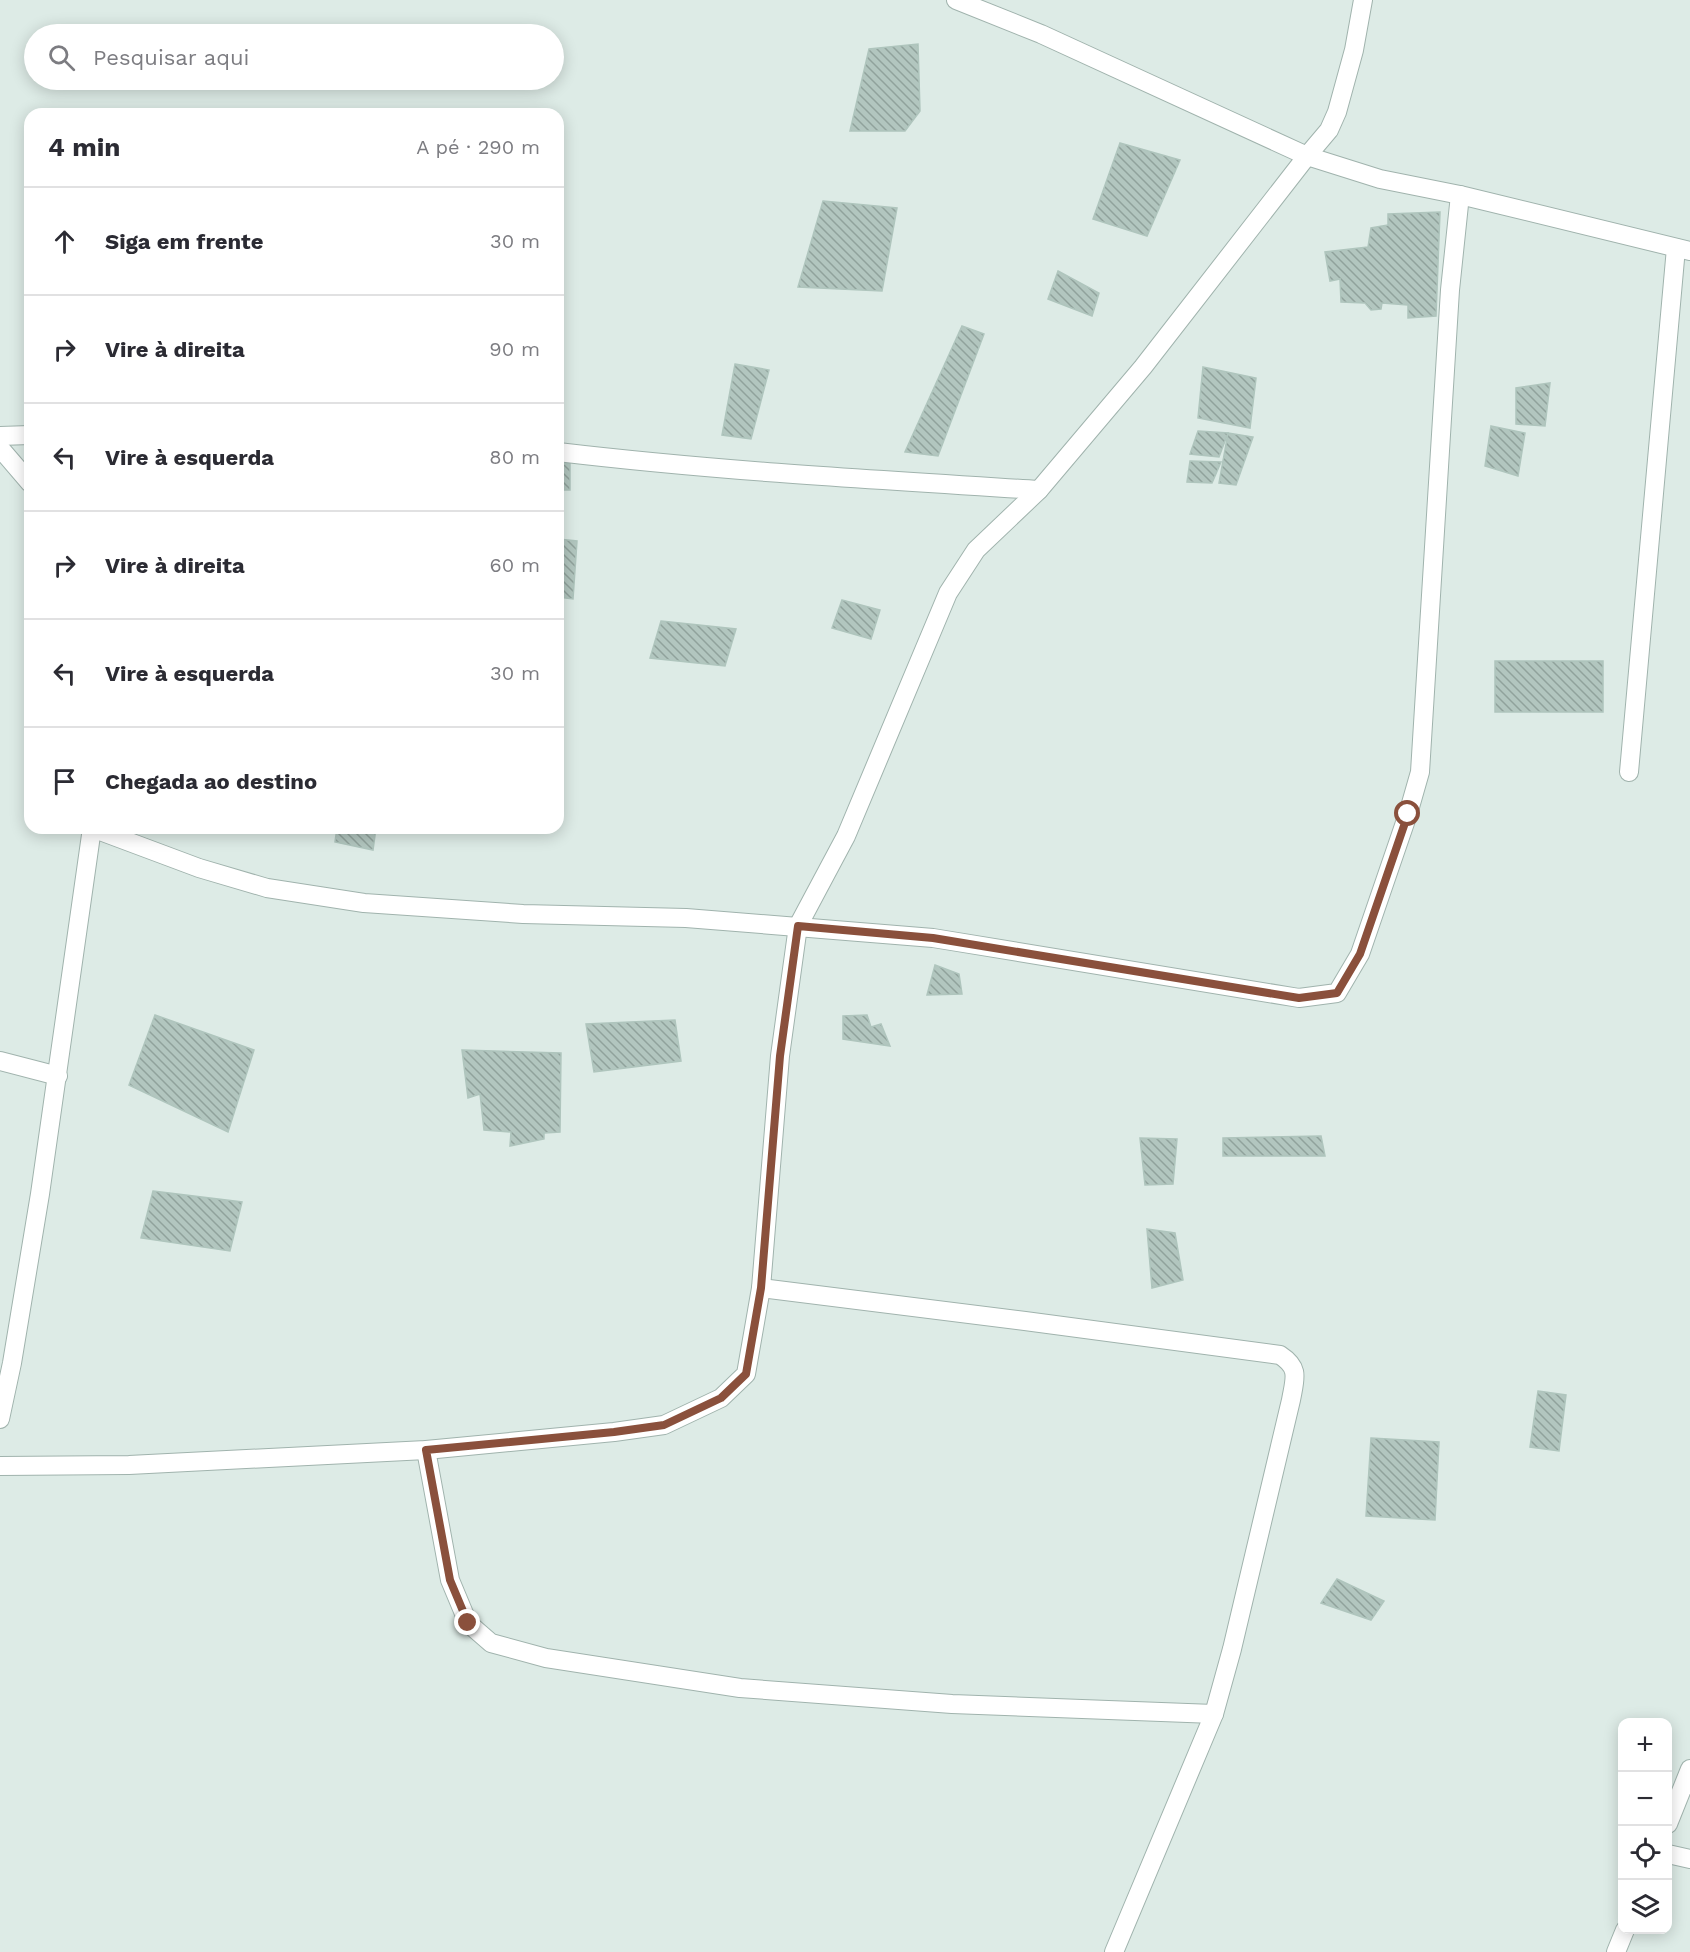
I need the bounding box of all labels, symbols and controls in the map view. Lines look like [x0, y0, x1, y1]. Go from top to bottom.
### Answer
search box [24, 24, 564, 90]
icon: search [45, 41, 78, 74]
text: Pesquisar aqui [93, 45, 249, 70]
text: 4 min [48, 132, 120, 162]
text: A pé · 290 m [416, 135, 540, 159]
icon: ahead [48, 225, 81, 258]
text: Siga em frente [105, 229, 263, 254]
text: 30 m [490, 229, 540, 253]
icon: right [48, 333, 81, 366]
text: Vire à direita [105, 337, 245, 362]
text: 90 m [489, 337, 540, 361]
icon: left [48, 441, 81, 474]
text: Vire à esquerda [105, 445, 274, 470]
text: 80 m [489, 445, 540, 469]
icon: right [48, 549, 81, 582]
text: Vire à direita [105, 553, 245, 578]
text: 60 m [490, 553, 540, 577]
icon: left [48, 657, 81, 690]
text: Vire à esquerda [105, 661, 274, 686]
text: 30 m [490, 661, 540, 685]
icon: arrive [48, 765, 81, 798]
text: Chegada ao destino [105, 769, 317, 794]
route start [1394, 800, 1420, 826]
route end [454, 1609, 480, 1635]
map controls [1618, 1718, 1672, 1934]
button: + [1618, 1718, 1672, 1772]
button: − [1618, 1772, 1672, 1826]
button: locate [1618, 1826, 1672, 1880]
button: layers [1618, 1880, 1672, 1934]

